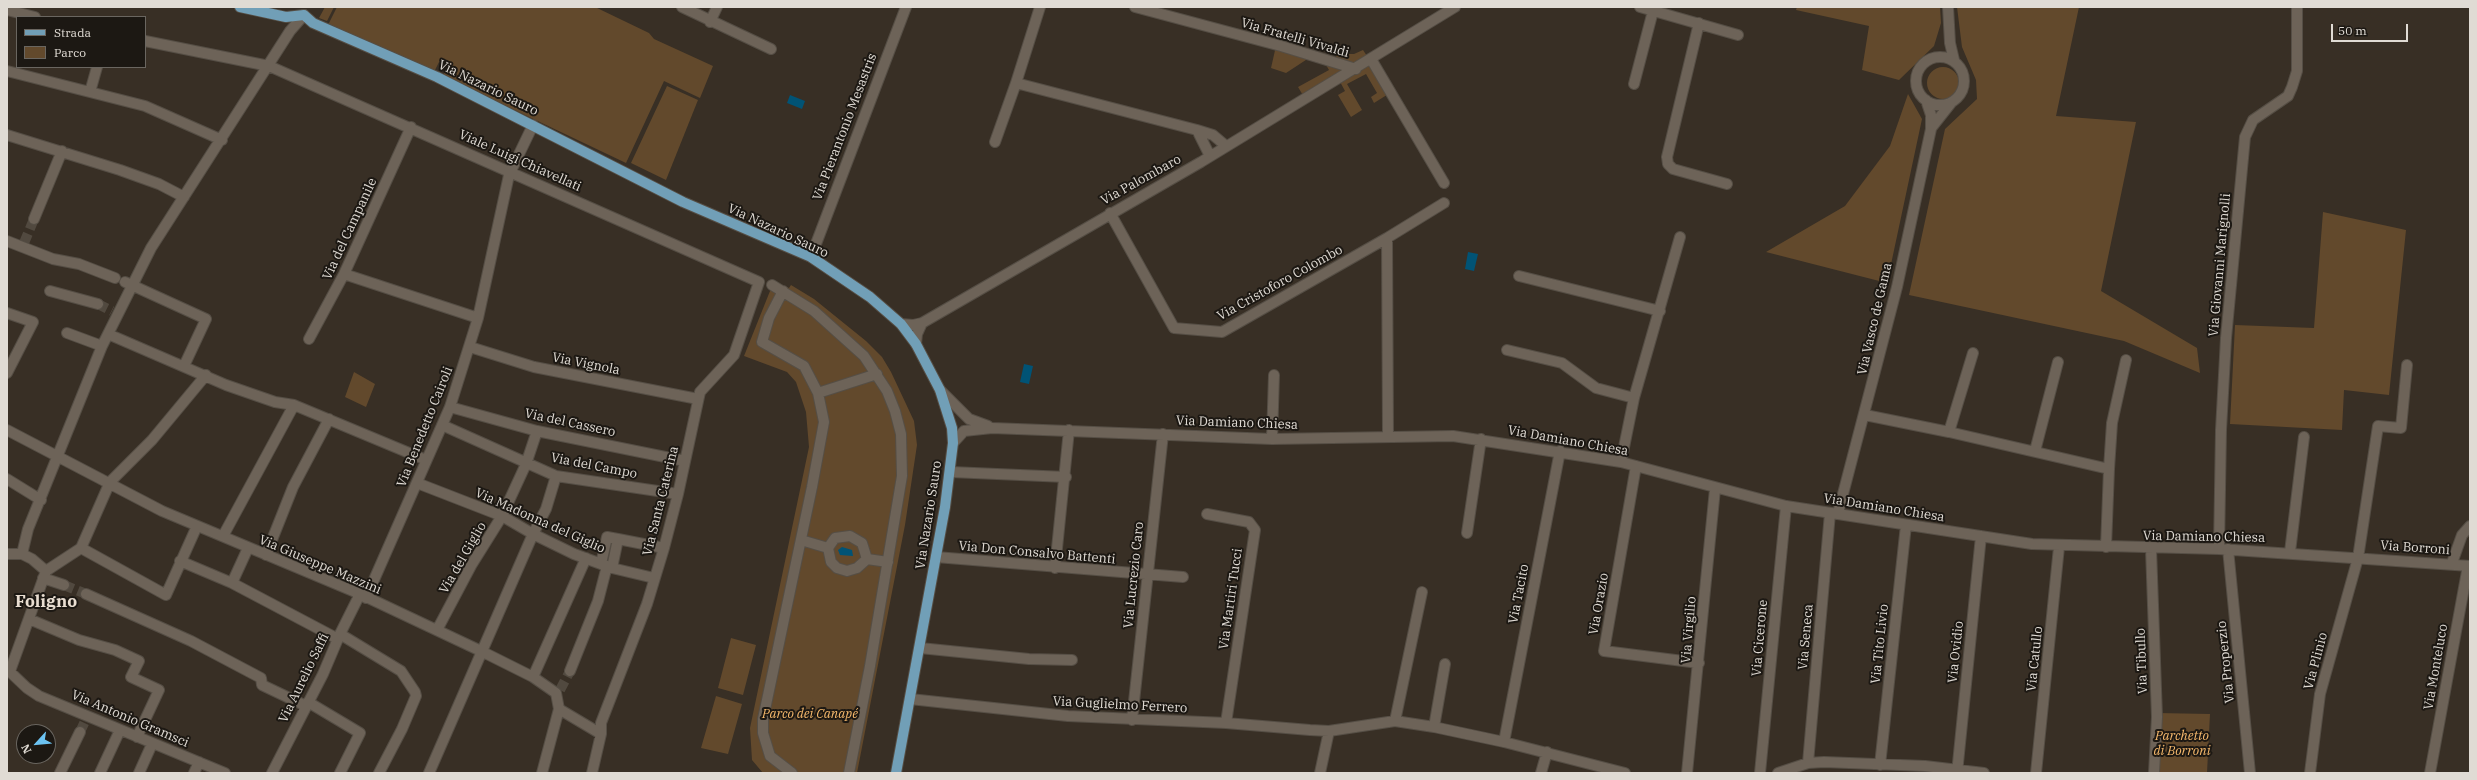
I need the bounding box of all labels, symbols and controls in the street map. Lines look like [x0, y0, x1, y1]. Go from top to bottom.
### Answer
street label: Via Fratelli Vivaldi [1239, 15, 1351, 61]
legend [16, 16, 146, 68]
scale bar [2333, 16, 2410, 42]
text: 50 m [2338, 23, 2367, 38]
text: Strada [54, 25, 91, 40]
text: Parco [54, 45, 86, 60]
street label: Via Pierantonio Mesastris [810, 51, 880, 203]
street label: Via Nazario Sauro [435, 57, 541, 119]
street label: Viale Luigi Chiavellati [456, 127, 584, 195]
street label: Via Palombaro [1098, 152, 1184, 208]
street label: Via del Campanile [320, 176, 380, 282]
street label: Via Giovanni Marignolli [2206, 193, 2234, 337]
street label: Via Nazario Sauro [725, 201, 831, 261]
street label: Via Cristoforo Colombo [1215, 242, 1345, 324]
street label: Via Vasco de Gama [1854, 261, 1896, 377]
street label: Via Vignola [551, 350, 621, 378]
street label: Via Benedetto Cairoli [394, 364, 456, 490]
street label: Via del Cassero [523, 406, 617, 440]
street label: Via Damiano Chiesa [1176, 413, 1298, 433]
street label: Via Damiano Chiesa [1506, 423, 1630, 459]
street label: Via Santa Caterina [640, 445, 682, 557]
street label: Via del Campo [550, 450, 638, 482]
street label: Via Nazario Sauro [913, 460, 945, 570]
street label: Via Madonna del Giglio [473, 485, 607, 557]
street label: Via Damiano Chiesa [1822, 491, 1946, 525]
street label: Via del Giglio [436, 519, 490, 597]
street label: Via Lucrezio Caro [1121, 521, 1147, 629]
street label: Via Damiano Chiesa [2143, 528, 2265, 546]
street label: Via Giuseppe Mazzini [256, 532, 384, 598]
street label: Via Don Consalvo Battenti [958, 538, 1116, 568]
street label: Via Borroni [2380, 538, 2450, 558]
street label: Via Martiri Tucci [1216, 547, 1246, 651]
street label: Via Tacito [1506, 563, 1532, 625]
street label: Via Orazio [1586, 572, 1612, 636]
district label: Foligno [15, 592, 77, 612]
street label: Via Virgilio [1678, 596, 1700, 664]
street label: Via Cicerone [1749, 599, 1771, 677]
street label: Via Seneca [1795, 603, 1817, 671]
street label: Via Tito Livio [1868, 603, 1892, 685]
street label: Via Ovidio [1945, 620, 1967, 684]
street label: Via Properzio [2214, 620, 2238, 704]
street label: Via Monteluco [2421, 623, 2451, 711]
street label: Via Catullo [2024, 626, 2046, 692]
street label: Via Tibullo [2133, 628, 2151, 694]
street label: Via Aurelio Saffi [276, 631, 332, 725]
street label: Via Plinio [2301, 631, 2331, 691]
street label: Via Antonio Gramsci [69, 687, 191, 751]
street label: Via Guglielmo Ferrero [1052, 694, 1188, 716]
park label: Parco dei Canapé [762, 706, 858, 722]
north arrow [16, 724, 56, 764]
park label: Parchetto di Borroni [2153, 728, 2211, 759]
text: N [18, 742, 34, 756]

